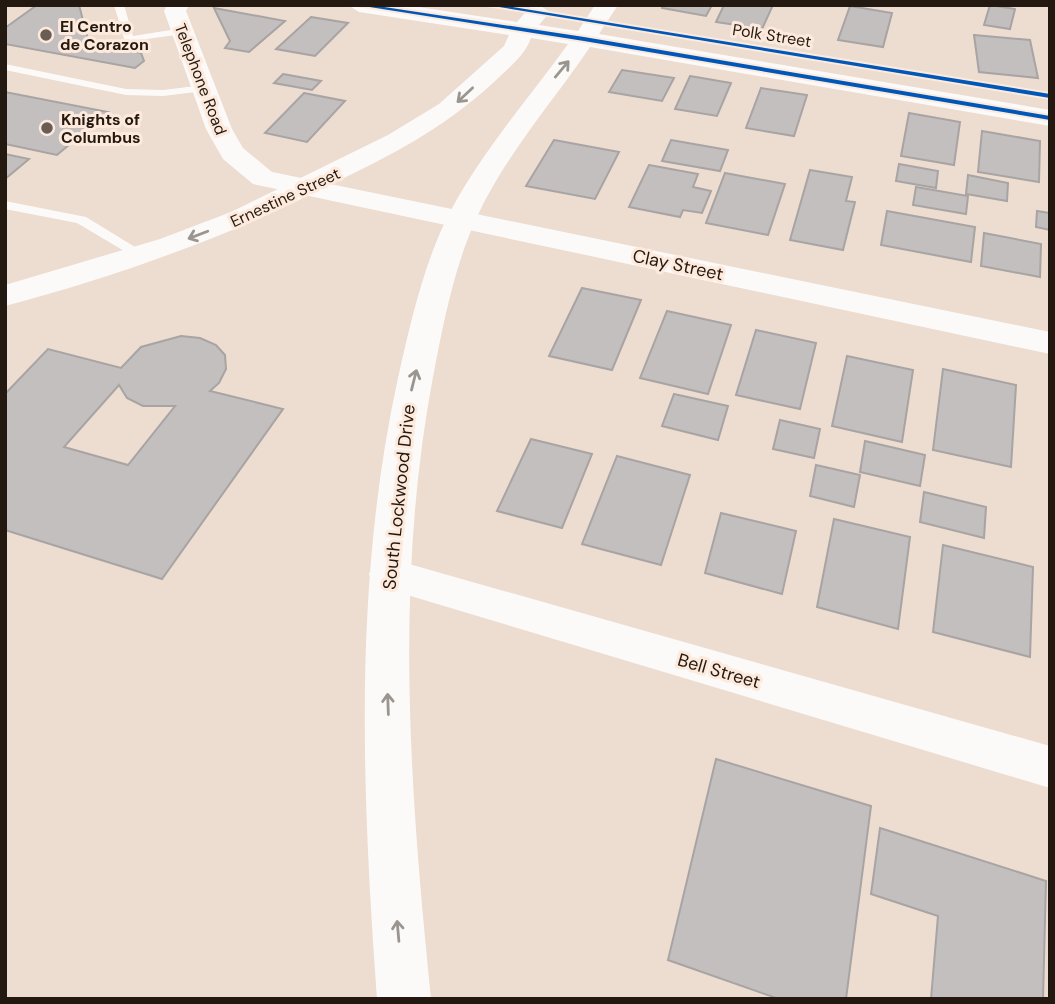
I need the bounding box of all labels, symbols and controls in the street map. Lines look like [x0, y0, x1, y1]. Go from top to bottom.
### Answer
place label: El Centro de Corazon [60, 16, 149, 55]
street label: Polk Street [731, 19, 813, 52]
street label: Telephone Road [170, 20, 231, 138]
marker: El Centro de Corazon [38, 27, 54, 43]
one-way arrow [554, 60, 570, 78]
one-way arrow [457, 86, 474, 103]
place label: Knights of Columbus [61, 109, 141, 148]
marker: Knights of Columbus [39, 120, 55, 136]
street label: Ernestine Street [227, 163, 344, 232]
one-way arrow [188, 230, 210, 243]
street label: Clay Street [630, 244, 726, 286]
one-way arrow [408, 369, 421, 392]
street label: South Lockwood Drive [377, 403, 421, 591]
street label: Bell Street [675, 648, 763, 694]
one-way arrow [381, 692, 394, 715]
one-way arrow [391, 920, 404, 943]

